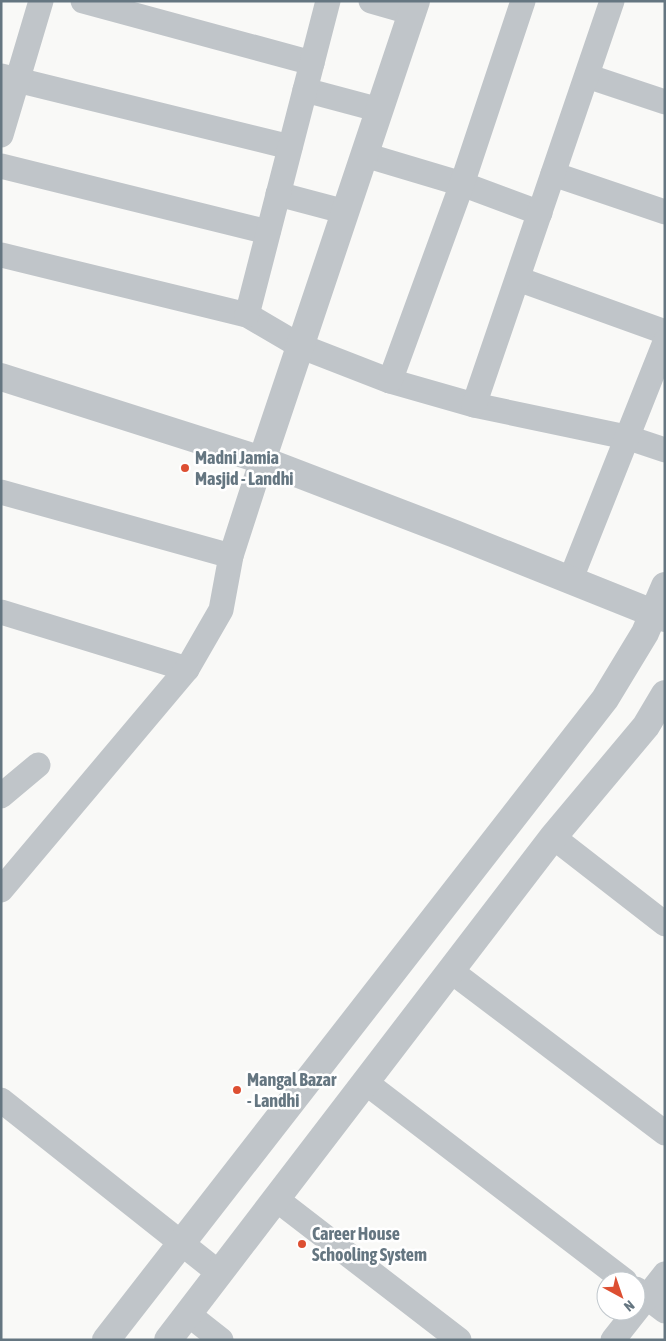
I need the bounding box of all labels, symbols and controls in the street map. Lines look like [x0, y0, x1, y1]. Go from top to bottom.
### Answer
place label: Madni Jamia Masjid - Landhi [195, 447, 294, 489]
marker: Madni Jamia Masjid - Landhi [179, 462, 191, 474]
place label: Mangal Bazar - Landhi [247, 1069, 337, 1111]
marker: Mangal Bazar - Landhi [231, 1084, 243, 1096]
place label: Career House Schooling System [312, 1223, 427, 1265]
marker: Career House Schooling System [296, 1238, 308, 1250]
north arrow [596, 1271, 646, 1321]
text: N [621, 1297, 638, 1315]

